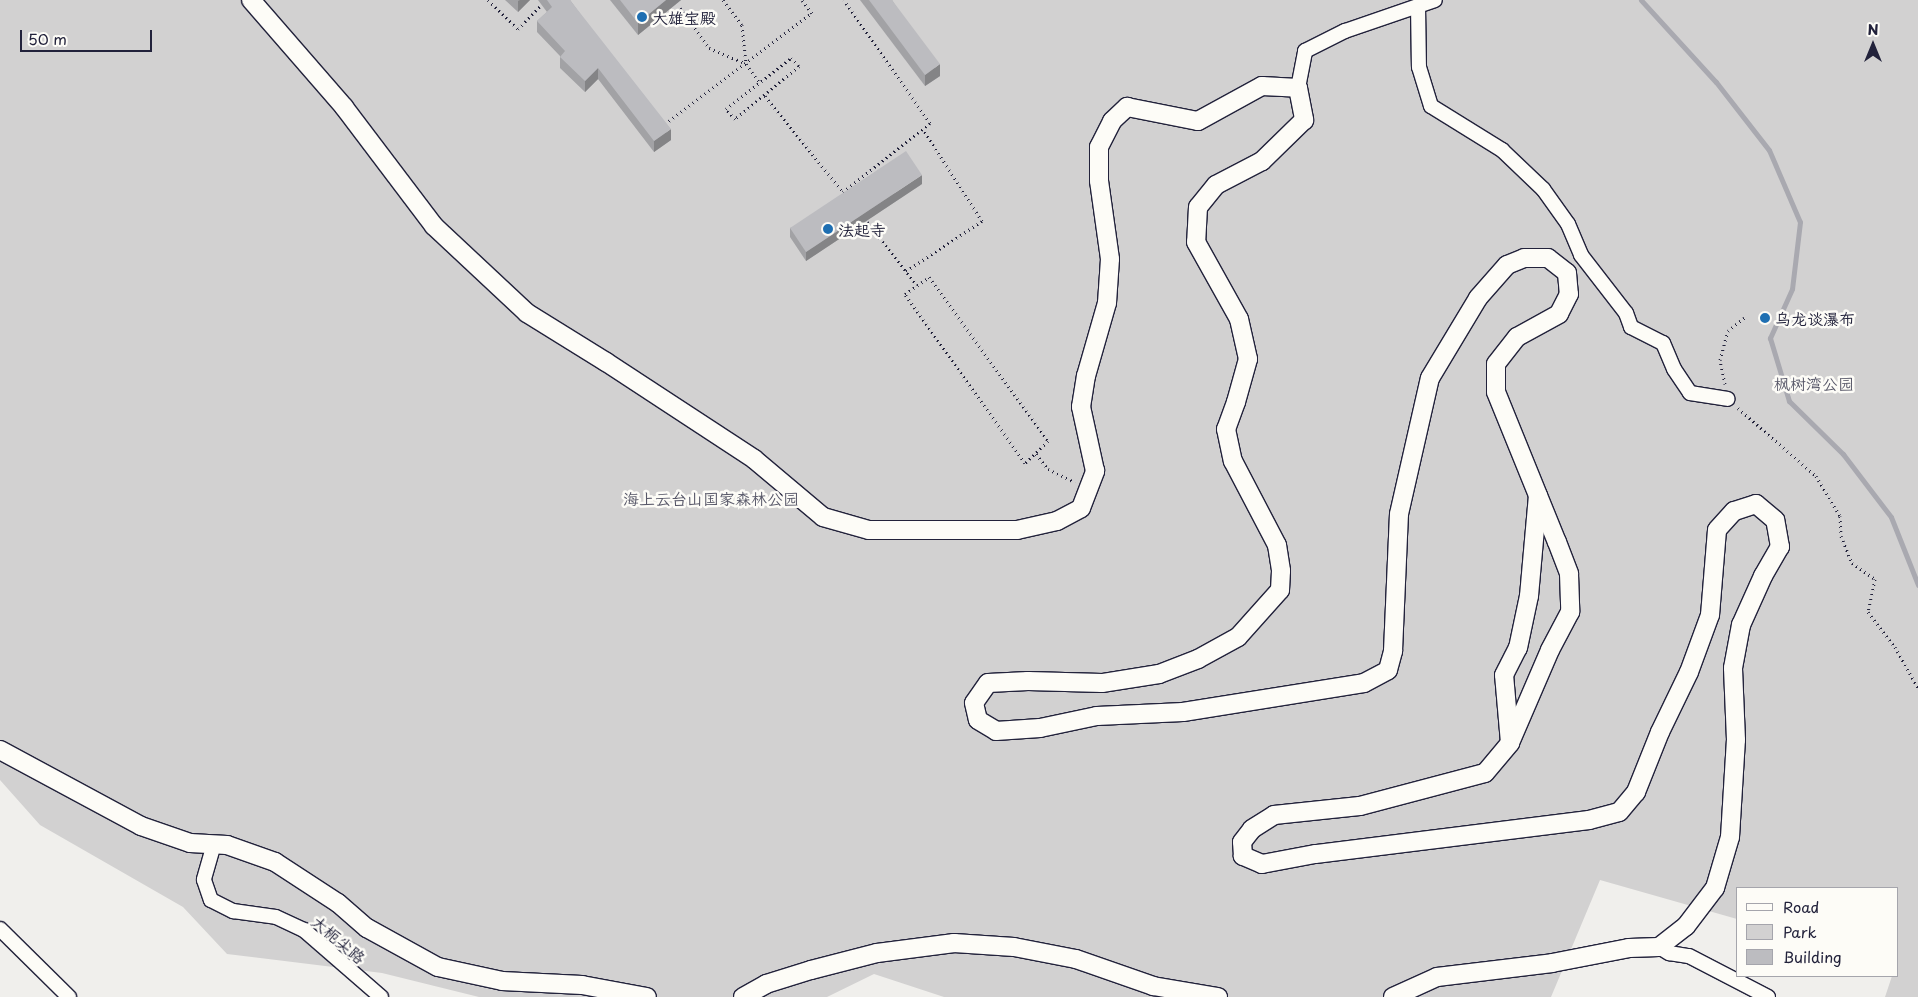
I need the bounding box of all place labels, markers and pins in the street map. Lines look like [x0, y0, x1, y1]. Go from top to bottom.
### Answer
place label: 大雄宝殿 [652, 7, 716, 27]
marker: 大雄宝殿 [636, 11, 648, 23]
place label: 法起寺 [838, 219, 886, 239]
marker: 法起寺 [822, 223, 834, 235]
place label: 乌龙谈瀑布 [1775, 308, 1855, 328]
marker: 乌龙谈瀑布 [1759, 312, 1771, 324]

